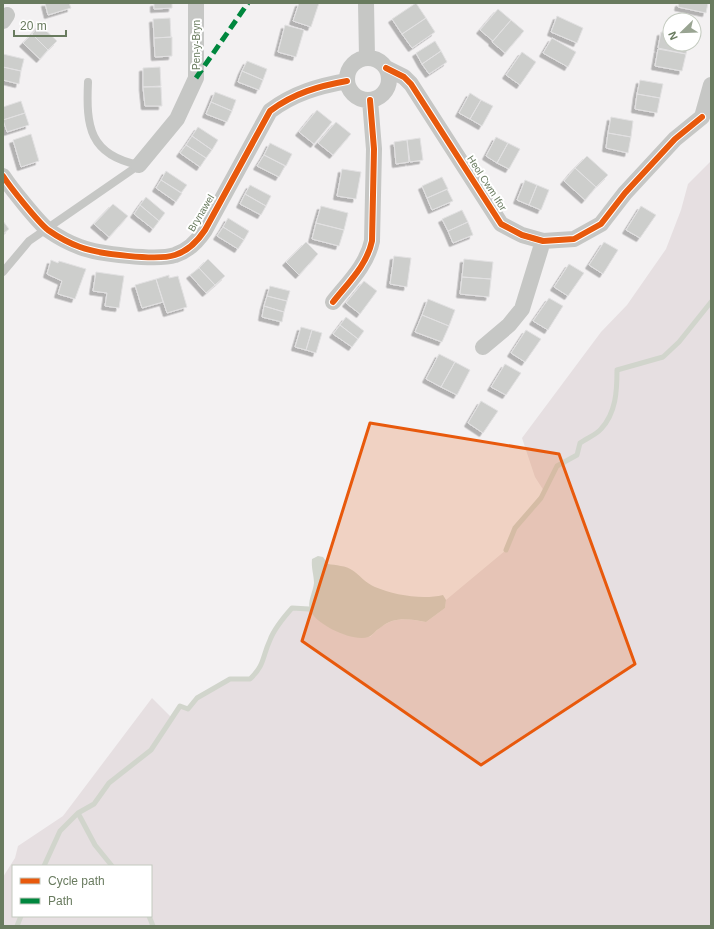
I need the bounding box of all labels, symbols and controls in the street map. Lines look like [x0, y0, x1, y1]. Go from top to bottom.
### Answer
scale bar [14, 12, 66, 38]
north arrow [662, 12, 702, 52]
text: 20 m [20, 19, 47, 33]
street label: Pen-y-Bryn [191, 20, 202, 70]
text: N [666, 30, 680, 42]
street label: Heol Cwm Ifor [465, 153, 509, 213]
street label: Brynawel [186, 193, 216, 233]
legend [12, 865, 152, 917]
text: Cycle path [48, 874, 105, 888]
text: Path [48, 894, 73, 908]

